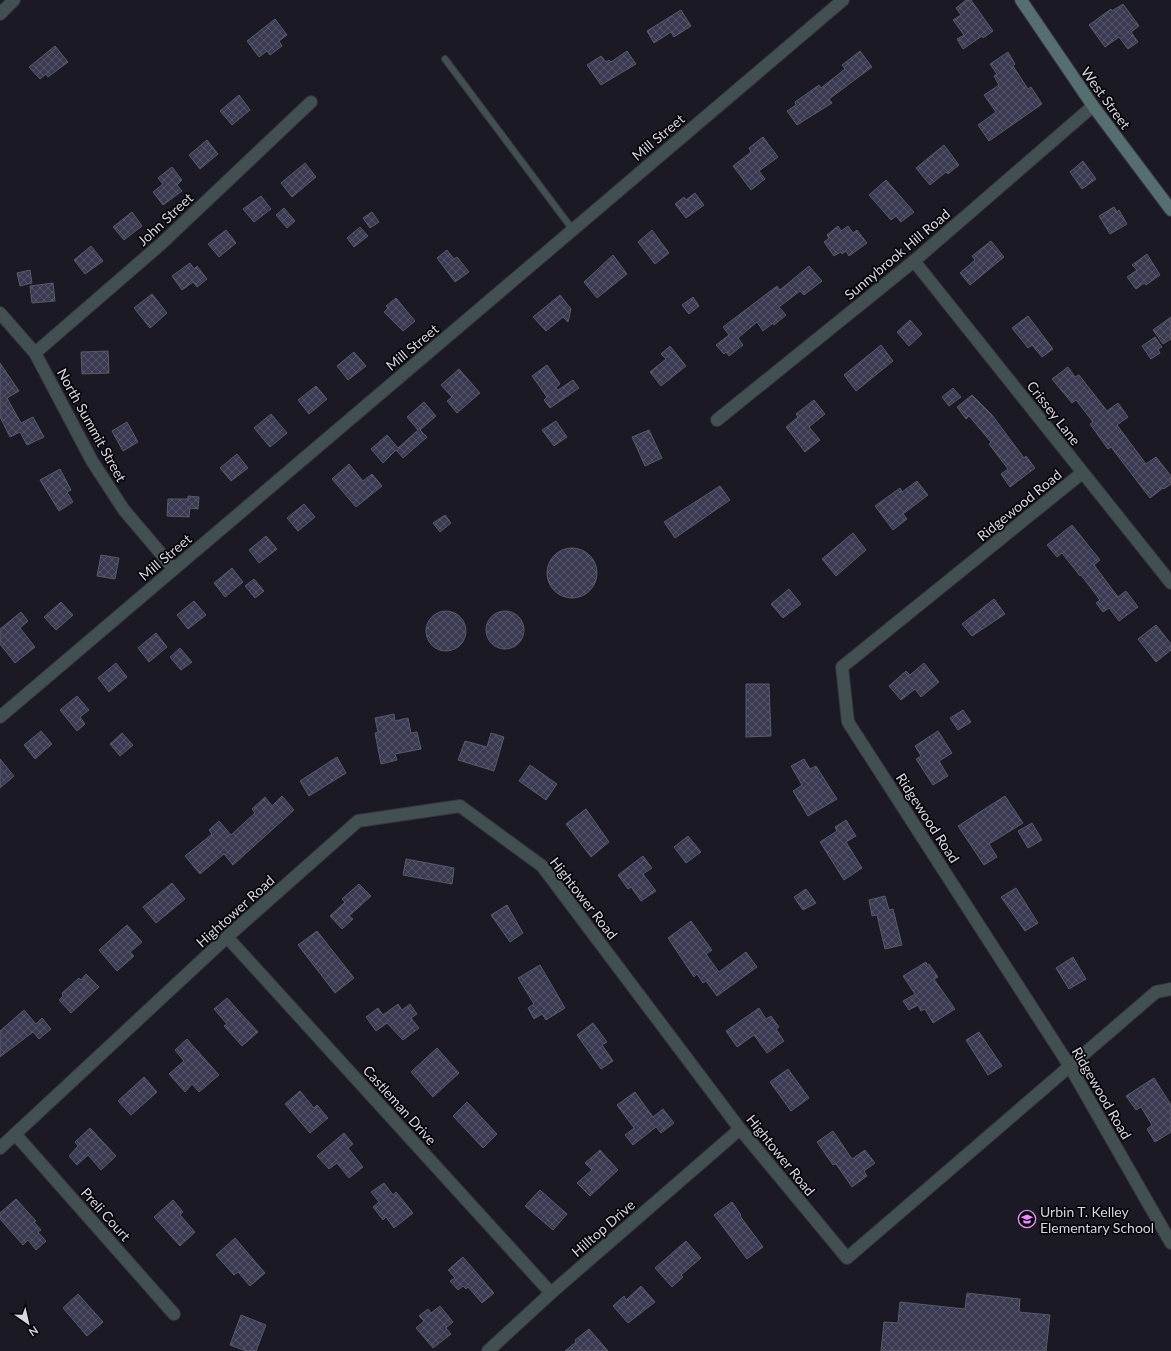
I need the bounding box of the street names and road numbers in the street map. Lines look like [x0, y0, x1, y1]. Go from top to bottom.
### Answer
street label: West Street [1078, 64, 1134, 132]
street label: Mill Street [628, 110, 688, 164]
street label: John Street [134, 189, 196, 249]
street label: Sunnybrook Hill Road [841, 205, 953, 303]
street label: Mill Street [382, 320, 442, 374]
street label: North Summit Street [54, 365, 130, 485]
street label: Crissey Lane [1024, 377, 1084, 449]
street label: Ridgewood Road [973, 466, 1065, 544]
street label: Mill Street [135, 530, 195, 584]
street label: Ridgewood Road [893, 770, 963, 866]
street label: Hightower Road [547, 854, 621, 942]
street label: Hightower Road [192, 871, 278, 951]
street label: Ridgewood Road [1069, 1044, 1135, 1142]
street label: Castleman Drive [360, 1062, 440, 1148]
street label: Hightower Road [743, 1111, 819, 1199]
street label: Preli Court [78, 1184, 134, 1244]
street label: Hilltop Drive [568, 1196, 638, 1260]

